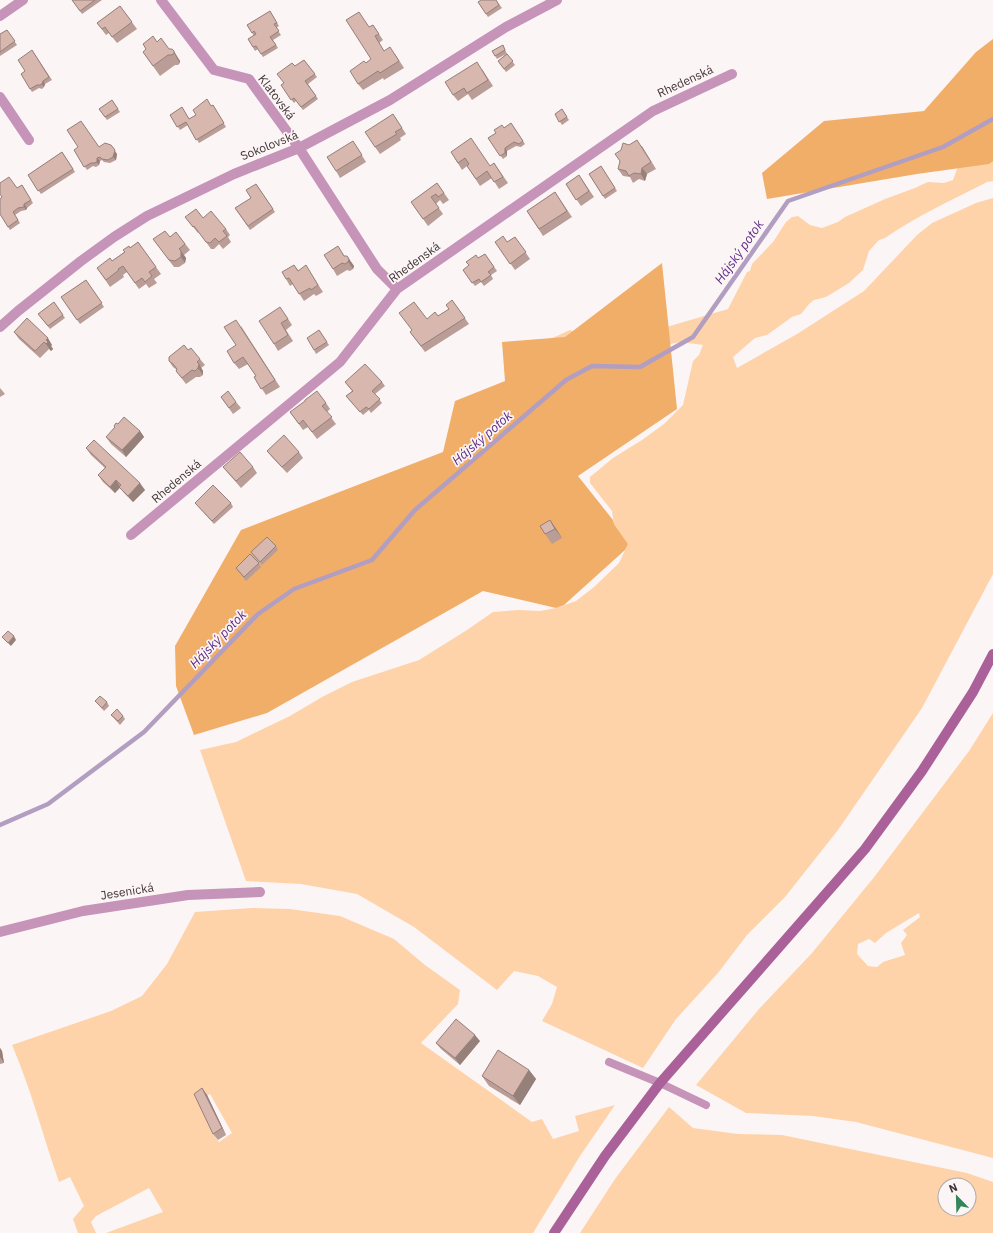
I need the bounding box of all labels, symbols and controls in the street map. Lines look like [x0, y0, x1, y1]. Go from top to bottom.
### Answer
street label: Rhedenská [655, 61, 716, 100]
street label: Klatovská [255, 72, 299, 123]
street label: Sokolovská [238, 126, 301, 163]
water label: Hájský potok [711, 216, 767, 287]
street label: Rhedenská [385, 238, 443, 286]
water label: Hájský potok [448, 407, 516, 469]
street label: Rhedenská [148, 456, 204, 506]
water label: Hájský potok [186, 606, 250, 672]
street label: Jesenická [99, 879, 155, 903]
north arrow [937, 1177, 977, 1217]
text: N [947, 1180, 960, 1196]

